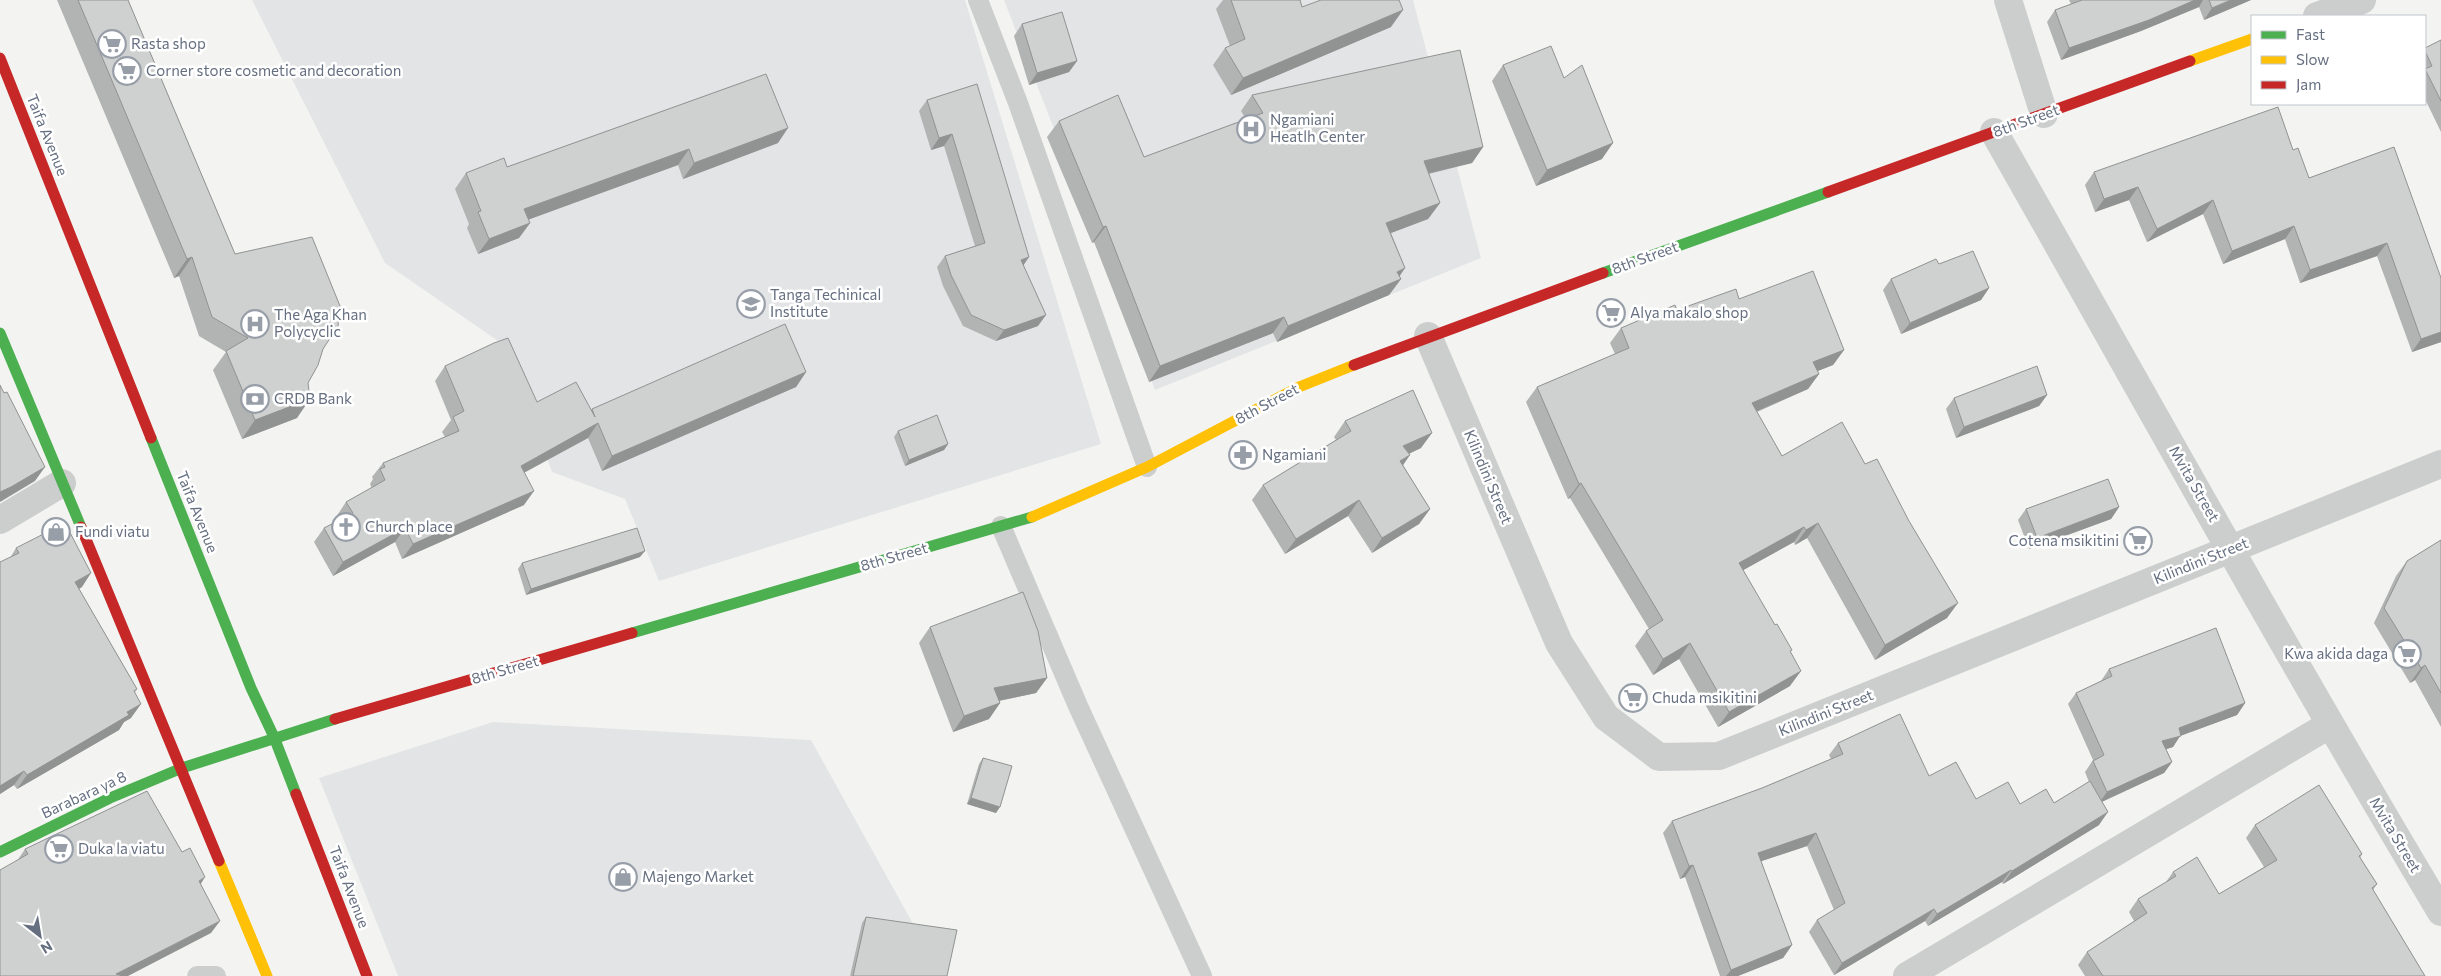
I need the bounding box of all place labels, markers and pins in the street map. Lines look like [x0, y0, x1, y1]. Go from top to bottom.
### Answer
supermarket icon: Rasta shop [97, 29, 127, 59]
place label: Rasta shop [131, 34, 206, 52]
supermarket icon: Corner store cosmetic and decoration [112, 56, 142, 86]
place label: Corner store cosmetic and decoration [146, 61, 401, 79]
place label: Ngamiani Heatlh Center [1270, 110, 1365, 145]
hospital icon: Ngamiani Heatlh Center [1236, 114, 1266, 144]
place label: Tanga Techinical Institute [770, 285, 881, 320]
school or university icon: Tanga Techinical Institute [736, 289, 766, 319]
supermarket icon: Alya makalo shop [1596, 298, 1626, 328]
place label: Alya makalo shop [1630, 303, 1748, 321]
place label: The Aga Khan Polycyclic [274, 305, 367, 340]
hospital icon: The Aga Khan Polycyclic [240, 309, 270, 339]
bank icon: CRDB Bank [240, 384, 270, 414]
place label: CRDB Bank [274, 389, 352, 407]
pharmacy icon: Ngamiani [1228, 440, 1258, 470]
place label: Ngamiani [1262, 445, 1326, 463]
church icon: Church place [331, 512, 361, 542]
shop icon: Fundi viatu [41, 517, 71, 547]
place label: Church place [365, 517, 453, 535]
place label: Fundi viatu [75, 522, 150, 540]
supermarket icon: Cotena msikitini [2123, 526, 2153, 556]
place label: Cotena msikitini [2008, 531, 2119, 549]
supermarket icon: Kwa akida daga [2392, 639, 2422, 669]
place label: Kwa akida daga [2284, 644, 2388, 662]
supermarket icon: Chuda msikitini [1618, 683, 1648, 713]
place label: Chuda msikitini [1652, 688, 1757, 706]
supermarket icon: Duka la viatu [44, 834, 74, 864]
place label: Duka la viatu [78, 839, 165, 857]
shop icon: Majengo Market [608, 862, 638, 892]
place label: Majengo Market [642, 867, 754, 885]

